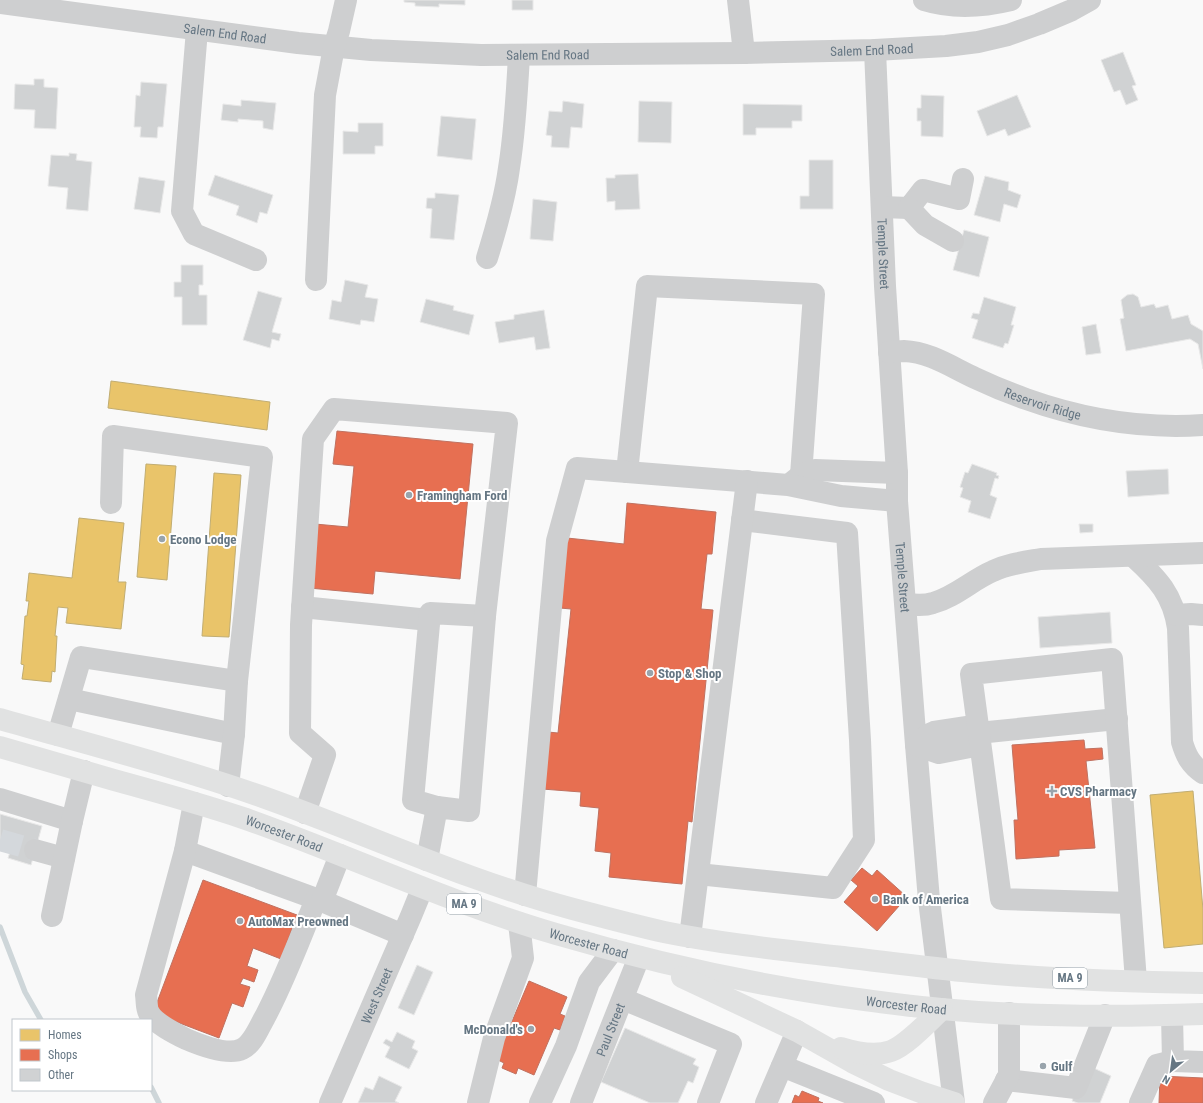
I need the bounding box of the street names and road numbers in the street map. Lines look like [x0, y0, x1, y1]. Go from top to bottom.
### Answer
street label: Salem End Road [183, 21, 267, 47]
street label: Salem End Road [830, 41, 914, 59]
street label: Salem End Road [506, 47, 590, 63]
street label: Temple Street [874, 218, 892, 290]
street label: Reservoir Ridge [1002, 385, 1082, 423]
street label: Temple Street [892, 541, 913, 613]
street label: Worcester Road [243, 812, 325, 855]
road number: MA 9 [447, 894, 481, 914]
street label: Worcester Road [547, 925, 630, 962]
street label: West Street [358, 966, 396, 1026]
road number: MA 9 [1053, 968, 1087, 988]
street label: Worcester Road [865, 993, 947, 1017]
street label: Paul Street [593, 1001, 628, 1059]

